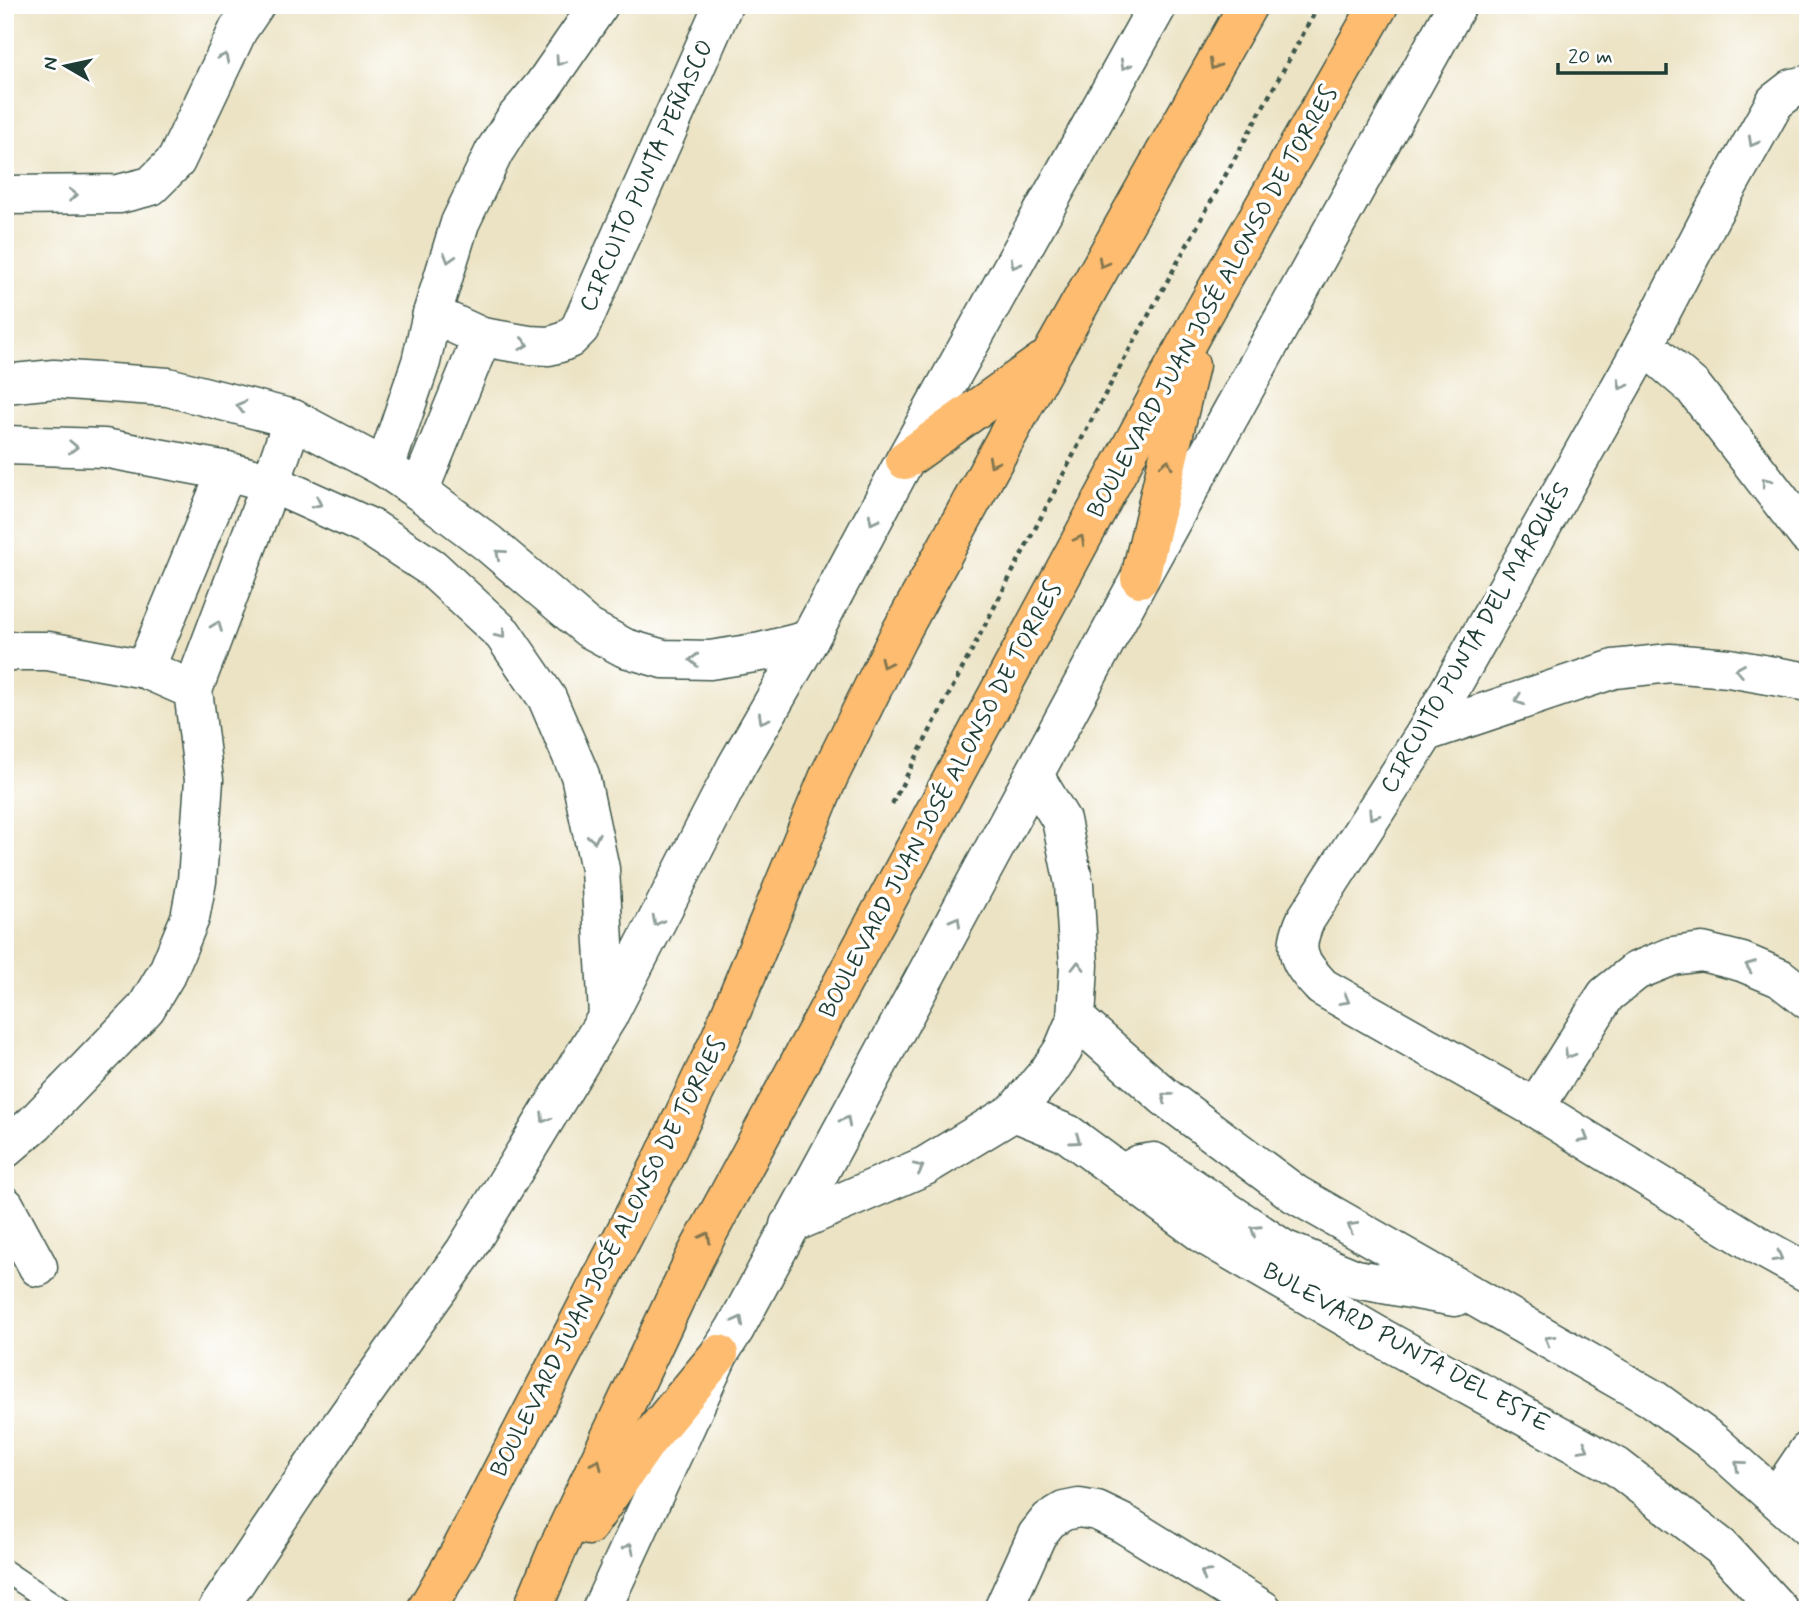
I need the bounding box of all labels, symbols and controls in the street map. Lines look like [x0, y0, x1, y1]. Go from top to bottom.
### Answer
north arrow [32, 32, 102, 102]
scale bar [1558, 32, 1666, 76]
street label: CIRCUITO PUNTA PEÑASCO [573, 35, 721, 317]
text: 20 m [1568, 43, 1613, 71]
one-way arrow [216, 53, 230, 65]
one-way arrow [555, 54, 568, 67]
text: N [37, 55, 64, 72]
one-way arrow [1209, 57, 1222, 70]
one-way arrow [1120, 58, 1133, 70]
street label: BOULEVARD JUAN JOSÉ ALONSO DE TORRES [1079, 79, 1345, 524]
one-way arrow [1748, 134, 1761, 147]
one-way arrow [68, 187, 79, 202]
one-way arrow [443, 252, 458, 264]
one-way arrow [1010, 256, 1023, 269]
one-way arrow [1098, 256, 1111, 268]
one-way arrow [518, 336, 530, 351]
one-way arrow [1617, 378, 1630, 390]
one-way arrow [236, 400, 248, 414]
one-way arrow [68, 439, 79, 454]
one-way arrow [987, 455, 1001, 467]
one-way arrow [1159, 458, 1173, 470]
street label: CIRCUITO PUNTA DEL MARQUÉS [1372, 476, 1578, 799]
one-way arrow [1762, 477, 1775, 490]
one-way arrow [310, 495, 322, 509]
one-way arrow [868, 513, 881, 525]
one-way arrow [1072, 535, 1086, 547]
one-way arrow [495, 550, 508, 562]
street label: BOULEVARD JUAN JOSÉ ALONSO DE TORRES [811, 576, 1070, 1024]
one-way arrow [209, 621, 223, 633]
one-way arrow [493, 626, 505, 639]
one-way arrow [688, 652, 699, 667]
one-way arrow [879, 656, 893, 668]
one-way arrow [1735, 663, 1746, 678]
one-way arrow [1513, 692, 1525, 706]
one-way arrow [758, 712, 771, 725]
one-way arrow [1369, 807, 1381, 820]
one-way arrow [585, 832, 600, 844]
one-way arrow [652, 914, 666, 926]
one-way arrow [948, 916, 961, 928]
one-way arrow [1070, 960, 1086, 970]
one-way arrow [1745, 960, 1757, 974]
one-way arrow [1337, 992, 1350, 1005]
street label: BOULEVARD JUAN JOSÉ ALONSO DE TORRES [482, 1031, 734, 1482]
one-way arrow [1564, 1046, 1577, 1059]
one-way arrow [1161, 1093, 1174, 1105]
one-way arrow [540, 1110, 553, 1123]
one-way arrow [838, 1115, 852, 1128]
one-way arrow [1577, 1130, 1590, 1143]
one-way arrow [1068, 1132, 1081, 1144]
one-way arrow [912, 1162, 924, 1176]
one-way arrow [1347, 1222, 1360, 1235]
one-way arrow [1249, 1226, 1262, 1239]
one-way arrow [697, 1232, 711, 1244]
one-way arrow [1771, 1248, 1784, 1262]
street label: BULEVARD PUNTA DEL ESTE [1257, 1256, 1555, 1440]
one-way arrow [731, 1316, 744, 1328]
one-way arrow [1544, 1335, 1557, 1348]
one-way arrow [1577, 1440, 1589, 1453]
one-way arrow [589, 1459, 603, 1471]
one-way arrow [1734, 1461, 1747, 1473]
one-way arrow [621, 1543, 635, 1555]
one-way arrow [1200, 1569, 1213, 1582]

